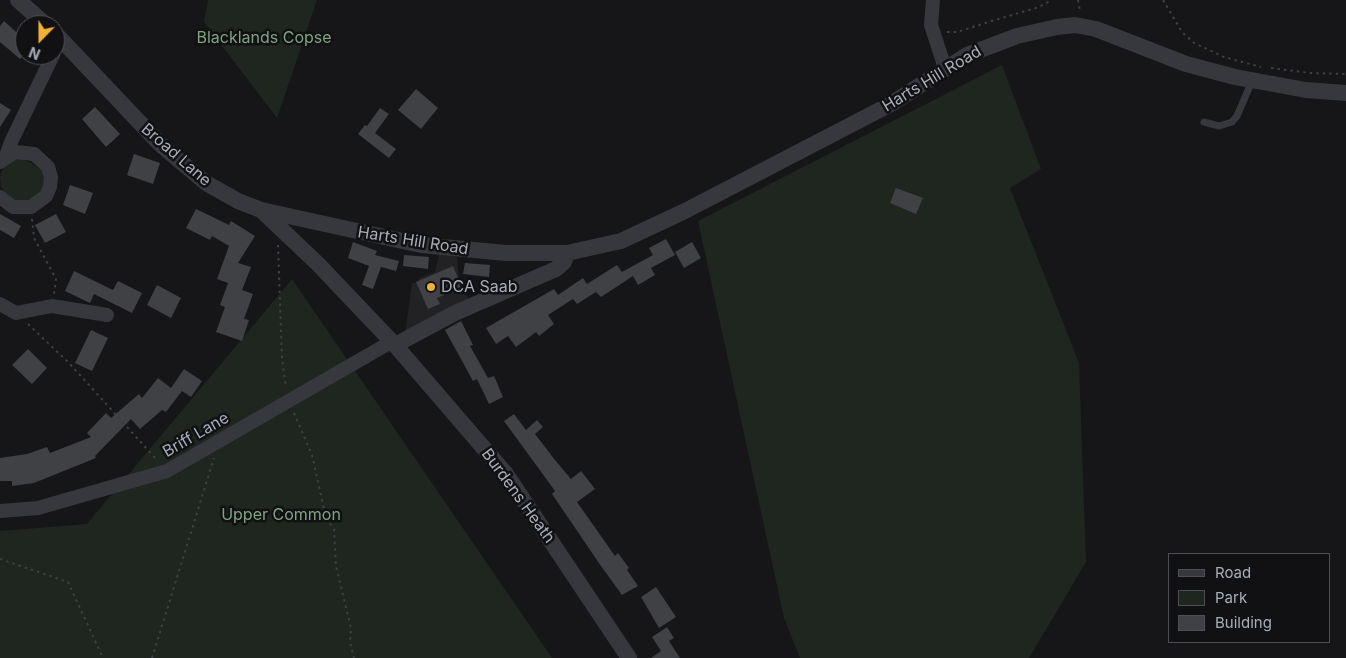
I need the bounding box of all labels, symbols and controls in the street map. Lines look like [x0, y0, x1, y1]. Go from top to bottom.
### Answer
north arrow [15, 15, 65, 65]
park label: Blacklands Copse [196, 28, 332, 48]
street label: Harts Hill Road [879, 42, 985, 116]
text: N [26, 44, 43, 63]
street label: Broad Lane [137, 120, 215, 190]
street label: Harts Hill Road [356, 223, 470, 259]
place label: DCA Saab [441, 277, 517, 297]
marker: DCA Saab [425, 281, 437, 293]
street label: Briff Lane [160, 408, 232, 462]
street label: Burdens Heath [477, 445, 559, 547]
park label: Upper Common [221, 505, 341, 525]
legend [1168, 553, 1331, 643]
text: Road [1215, 563, 1251, 582]
text: Park [1215, 588, 1247, 607]
text: Building [1215, 613, 1272, 632]

